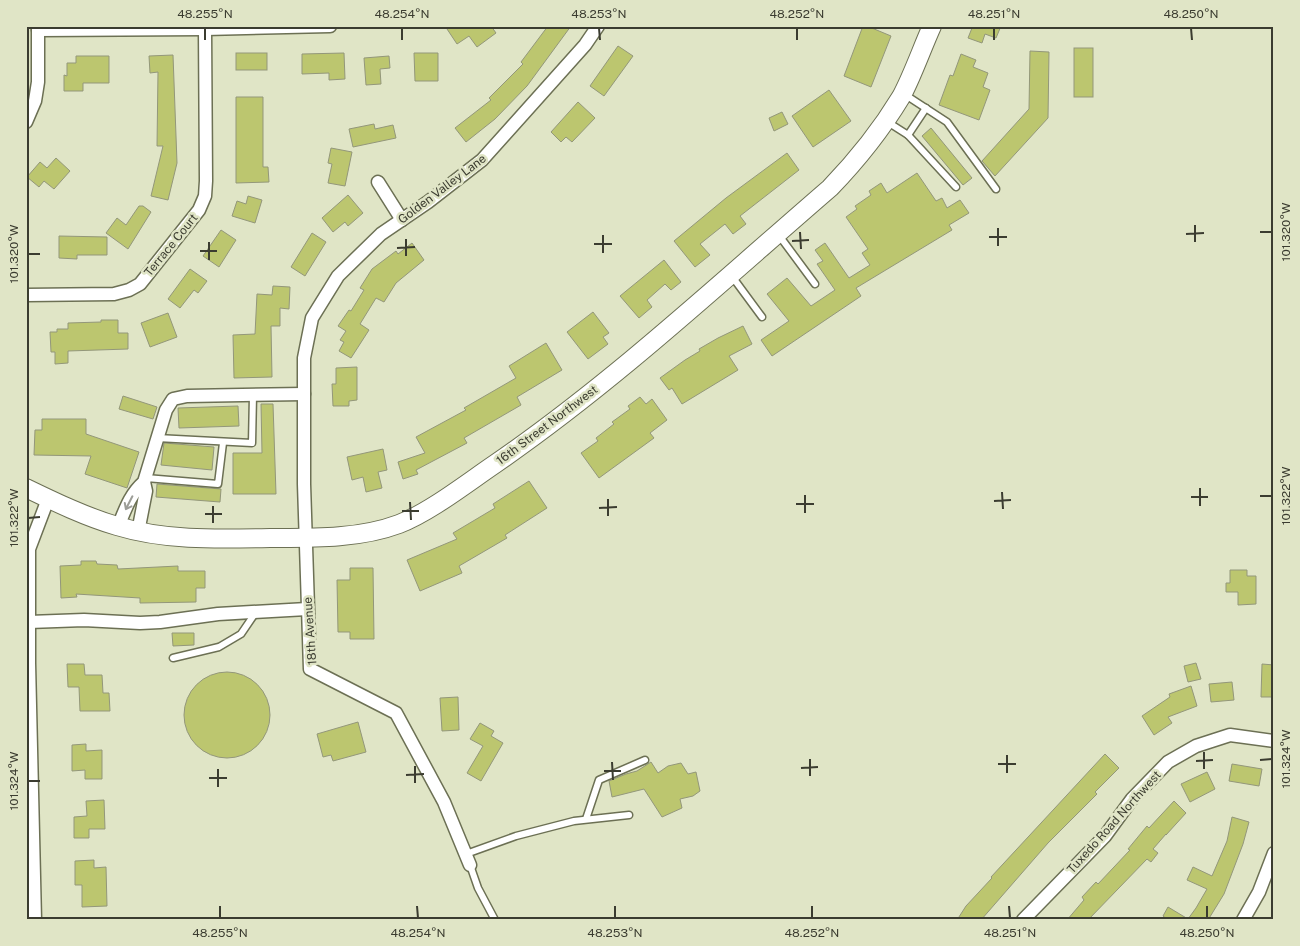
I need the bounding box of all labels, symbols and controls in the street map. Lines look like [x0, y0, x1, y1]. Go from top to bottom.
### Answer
text: 48.255°N [177, 7, 233, 21]
text: 48.254°N [374, 7, 430, 21]
text: 48.253°N [571, 7, 627, 21]
text: 48.252°N [770, 7, 824, 21]
text: 48.251°N [968, 7, 1020, 21]
text: 48.250°N [1163, 7, 1219, 21]
street label: Golden Valley Lane [395, 151, 489, 227]
text: 101.320°W [1279, 202, 1293, 261]
street label: Terrace Court [142, 211, 201, 279]
text: 101.320°W [7, 224, 21, 283]
street label: 16th Street Northwest [494, 382, 601, 468]
text: 101.322°W [1279, 466, 1293, 525]
text: 101.322°W [7, 488, 21, 547]
one-way arrow [123, 495, 133, 510]
street label: 18th Avenue [301, 596, 319, 666]
text: 101.324°W [1279, 729, 1293, 789]
text: 101.324°W [7, 751, 21, 811]
street label: Tuxedo Road Northwest [1064, 768, 1164, 876]
text: 48.255°N [192, 926, 248, 940]
text: 48.254°N [390, 926, 446, 940]
text: 48.253°N [587, 926, 643, 940]
text: 48.252°N [785, 926, 839, 940]
text: 48.251°N [984, 926, 1036, 940]
text: 48.250°N [1179, 926, 1235, 940]

